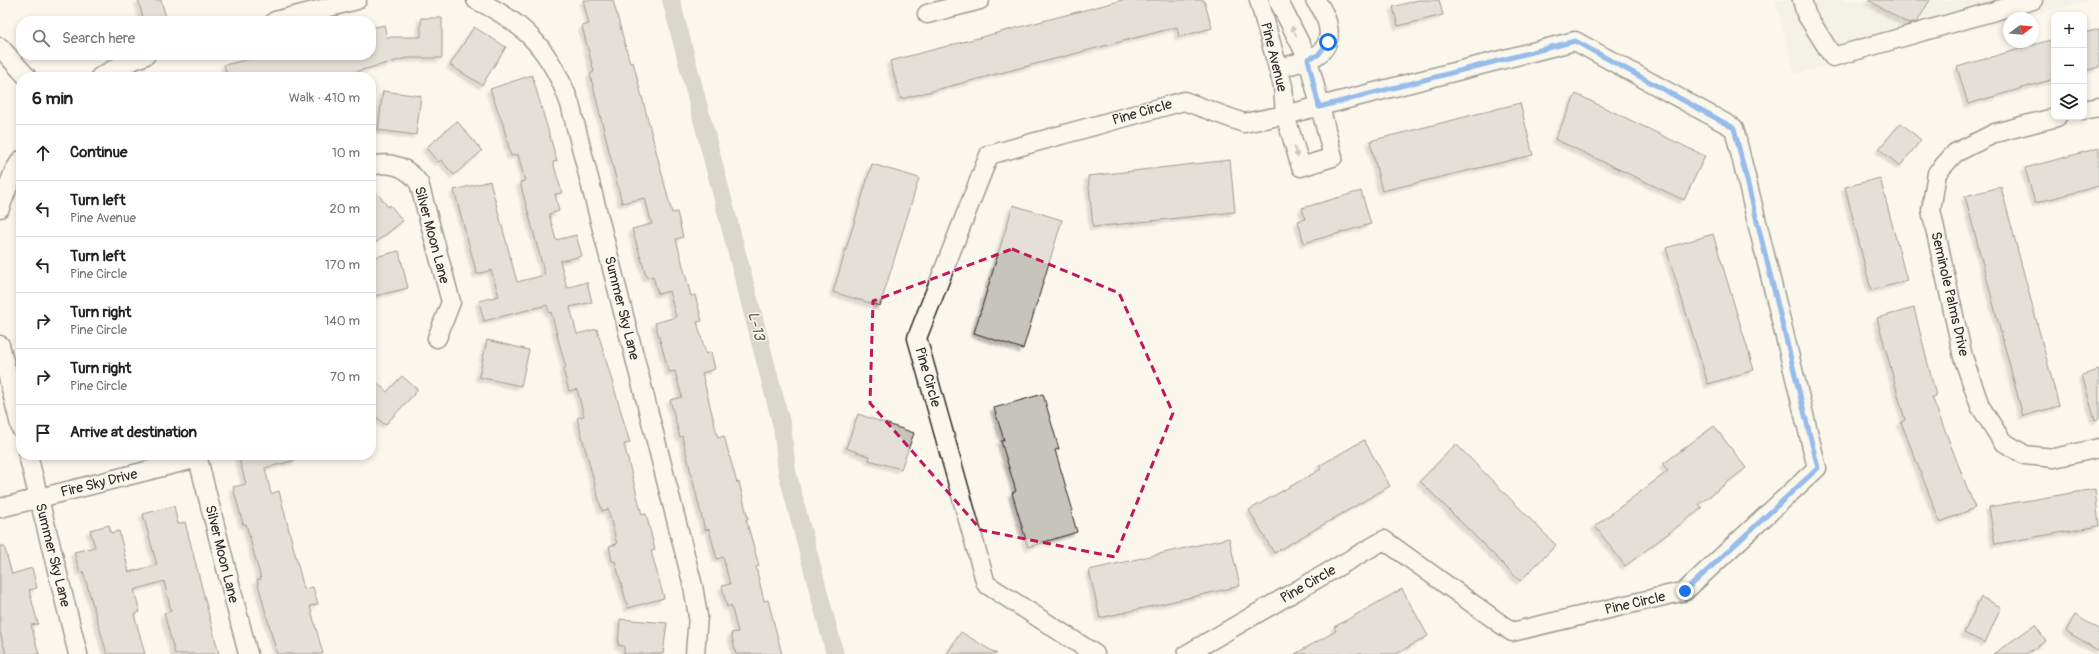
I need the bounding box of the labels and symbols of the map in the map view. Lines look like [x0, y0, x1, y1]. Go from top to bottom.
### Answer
north arrow [2003, 12, 2039, 48]
street label: Pine Avenue [1257, 21, 1291, 94]
one-way arrow [1290, 25, 1297, 36]
route start [1319, 33, 1337, 51]
street label: Pine Circle [1110, 95, 1174, 129]
one-way arrow [1293, 147, 1299, 159]
street label: Silver Moon Lane [411, 185, 453, 286]
street label: Seminole Palms Drive [1927, 230, 1973, 358]
street label: Summer Sky Lane [601, 254, 643, 362]
water label: L-13 [743, 309, 769, 344]
street label: Pine Circle [911, 345, 945, 409]
street label: Fire Sky Drive [59, 465, 139, 501]
street label: Summer Sky Lane [32, 501, 74, 609]
street label: Silver Moon Lane [202, 503, 242, 605]
street label: Pine Circle [1277, 561, 1339, 607]
route end [1676, 582, 1694, 600]
street label: Pine Circle [1603, 588, 1667, 618]

